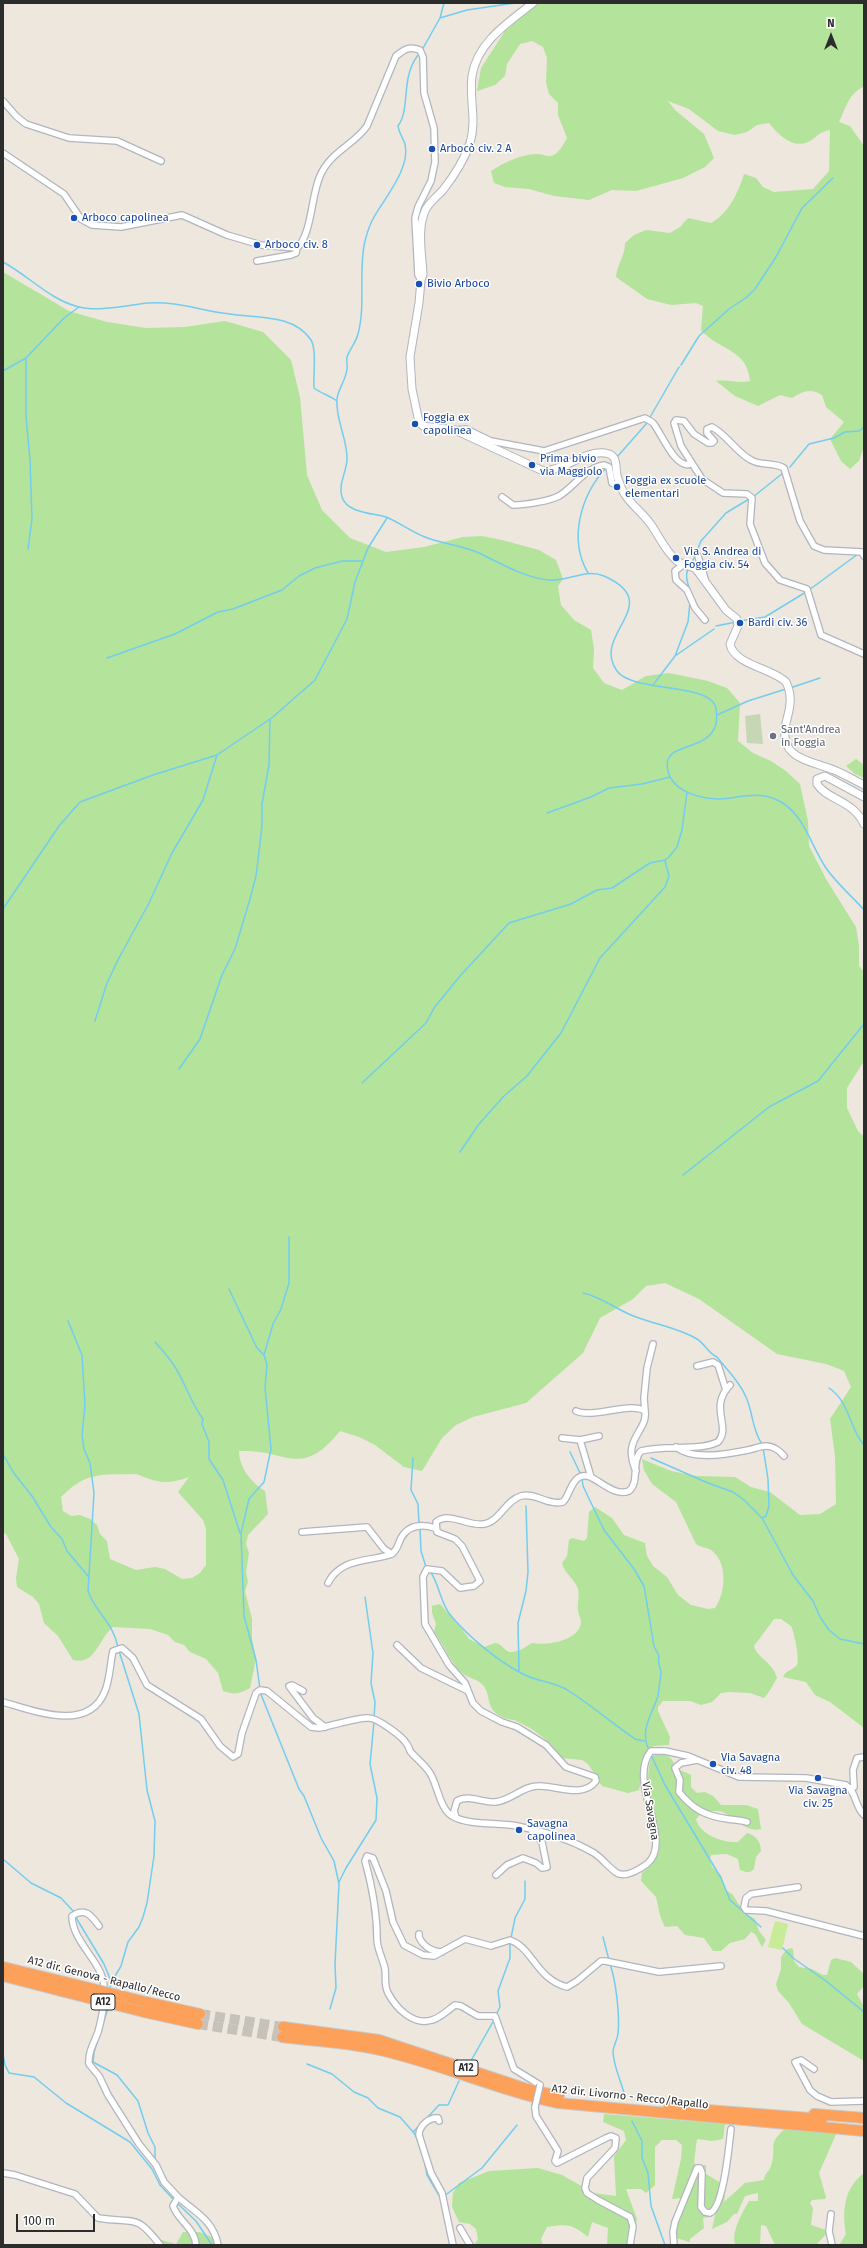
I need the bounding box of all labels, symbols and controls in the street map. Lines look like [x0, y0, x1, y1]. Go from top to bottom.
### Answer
north arrow [811, 16, 851, 56]
text: N [827, 17, 835, 30]
place label: Arbocò civ. 2 A [440, 142, 511, 156]
marker: Arbocò civ. 2 A [427, 144, 437, 154]
place label: Arboco capolinea [82, 211, 169, 225]
marker: Arboco capolinea [69, 213, 79, 223]
place label: Arboco civ. 8 [265, 238, 328, 252]
marker: Arboco civ. 8 [252, 240, 262, 250]
place label: Bivio Arboco [427, 277, 490, 291]
marker: Bivio Arboco [414, 279, 424, 289]
place label: Foggia ex capolinea [423, 411, 472, 437]
marker: Foggia ex capolinea [410, 419, 420, 429]
place label: Prima bivio via Maggiolo [540, 452, 602, 478]
marker: Prima bivio via Maggiolo [527, 460, 537, 470]
place label: Foggia ex scuole elementari [625, 474, 706, 500]
marker: Foggia ex scuole elementari [612, 482, 622, 492]
place label: Via S. Andrea di Foggia civ. 54 [684, 545, 761, 571]
marker: Via S. Andrea di Foggia civ. 54 [671, 553, 681, 563]
place label: Bardi civ. 36 [748, 616, 807, 630]
marker: Bardi civ. 36 [735, 618, 745, 628]
place label: Sant'Andrea in Foggia [781, 723, 840, 749]
marker: Sant'Andrea in Foggia [768, 731, 778, 741]
place label: Via Savagna civ. 48 [721, 1751, 780, 1777]
marker: Via Savagna civ. 48 [708, 1759, 718, 1769]
marker: Via Savagna civ. 25 [813, 1773, 823, 1783]
street label: Via Savagna [639, 1781, 661, 1841]
place label: Via Savagna civ. 25 [788, 1784, 848, 1810]
place label: Savagna capolinea [527, 1817, 576, 1843]
marker: Savagna capolinea [514, 1825, 524, 1835]
street label: A12 dir. Genova - Rapallo/Recco [26, 1954, 182, 2004]
road number: A12 [91, 1994, 115, 2010]
road number: A12 [454, 2060, 478, 2076]
street label: A12 dir. Livorno - Recco/Rapallo [551, 2082, 709, 2112]
scale bar [18, 2206, 97, 2232]
text: 100 m [23, 2214, 55, 2228]

